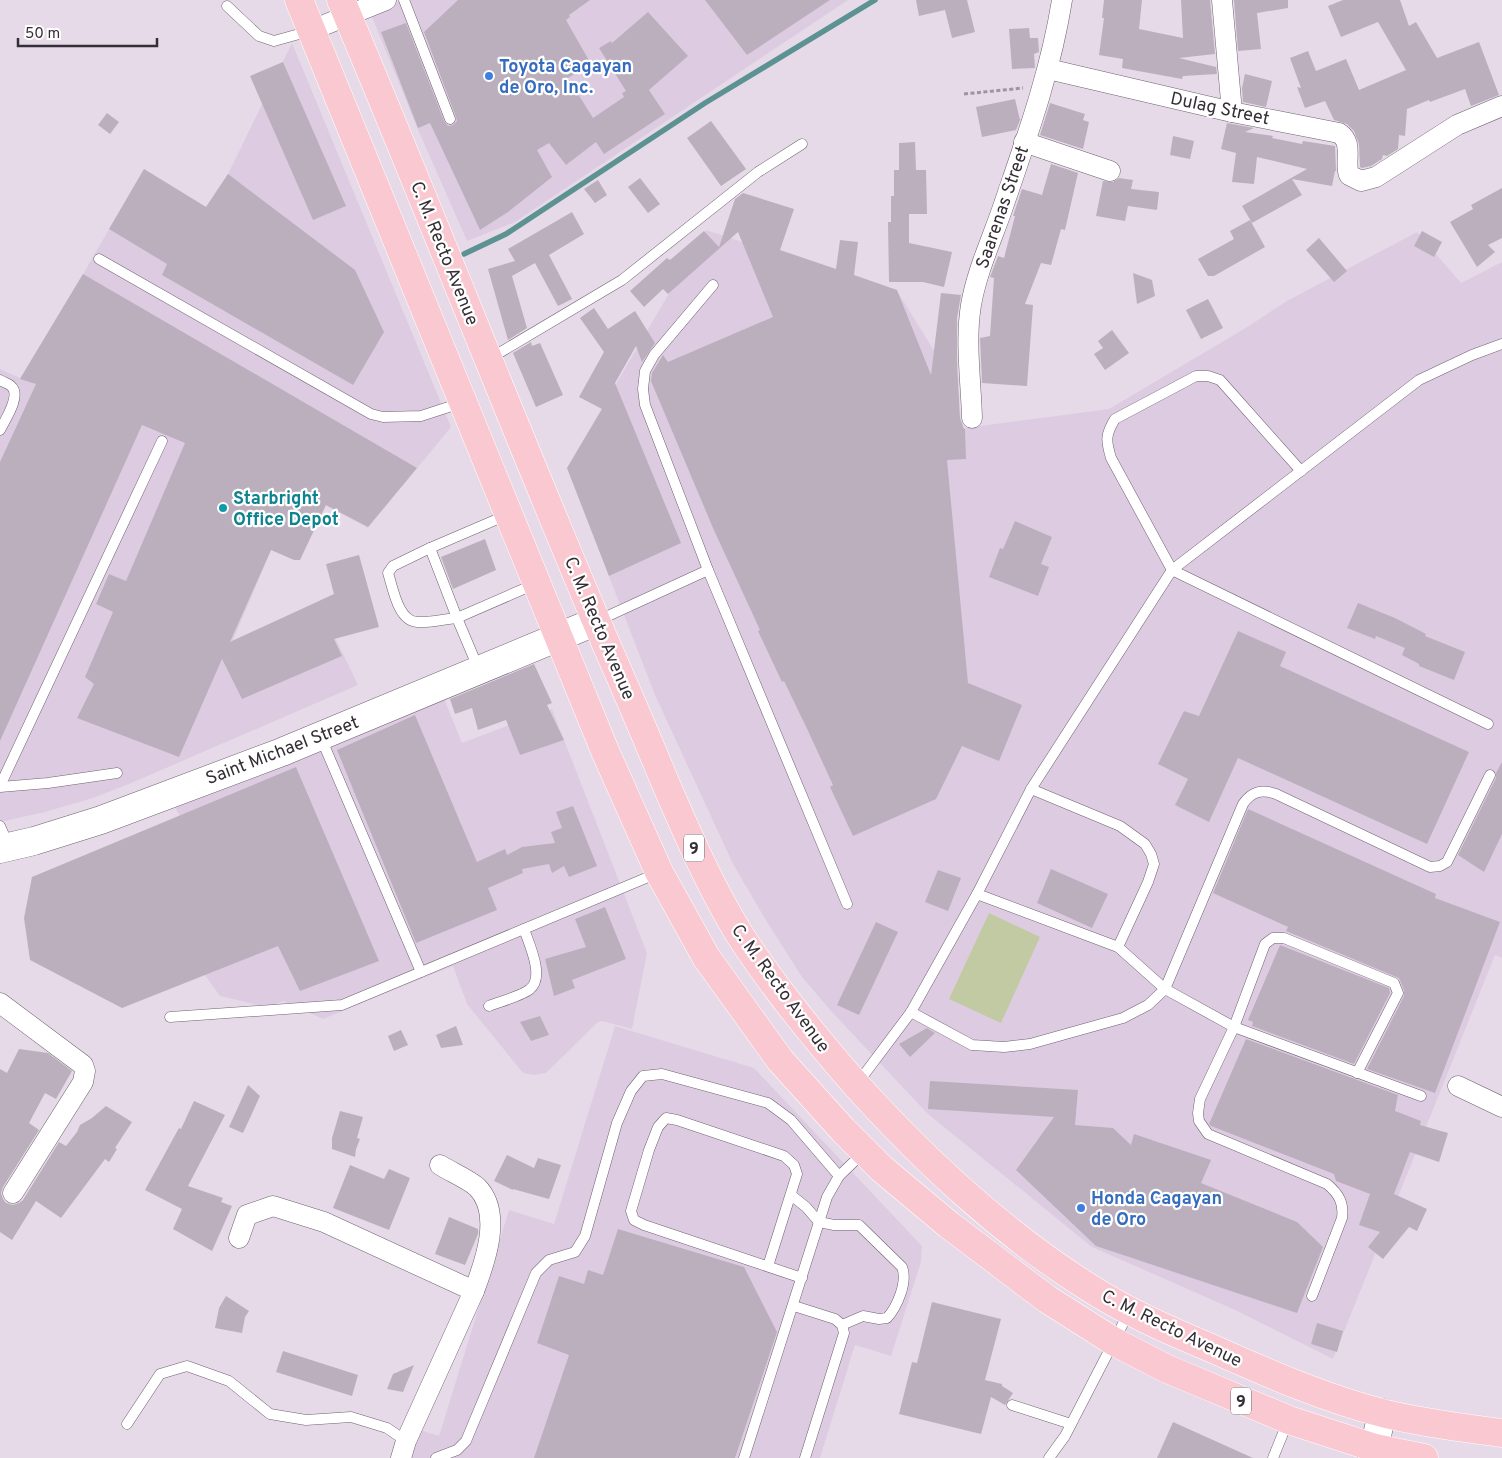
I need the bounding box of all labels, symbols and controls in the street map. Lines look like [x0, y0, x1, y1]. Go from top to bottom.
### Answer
scale bar [18, 15, 156, 47]
text: 50 m [25, 25, 60, 44]
place label: Toyota Cagayan de Oro, Inc. [499, 56, 632, 100]
marker: Toyota Cagayan de Oro, Inc. [483, 70, 495, 82]
street label: Dulag Street [1168, 88, 1271, 131]
street label: Saarenas Street [972, 143, 1035, 272]
street label: C. M. Recto Avenue [404, 178, 483, 329]
place label: Starbright Office Depot [233, 488, 339, 532]
marker: Starbright Office Depot [217, 502, 229, 514]
street label: C. M. Recto Avenue [558, 553, 639, 704]
street label: Saint Michael Street [203, 712, 362, 791]
road number: 9 [684, 834, 704, 861]
street label: C. M. Recto Avenue [725, 920, 834, 1058]
place label: Honda Cagayan de Oro [1091, 1188, 1222, 1232]
marker: Honda Cagayan de Oro [1075, 1202, 1087, 1214]
street label: C. M. Recto Avenue [1097, 1285, 1245, 1373]
road number: 9 [1231, 1388, 1251, 1414]

